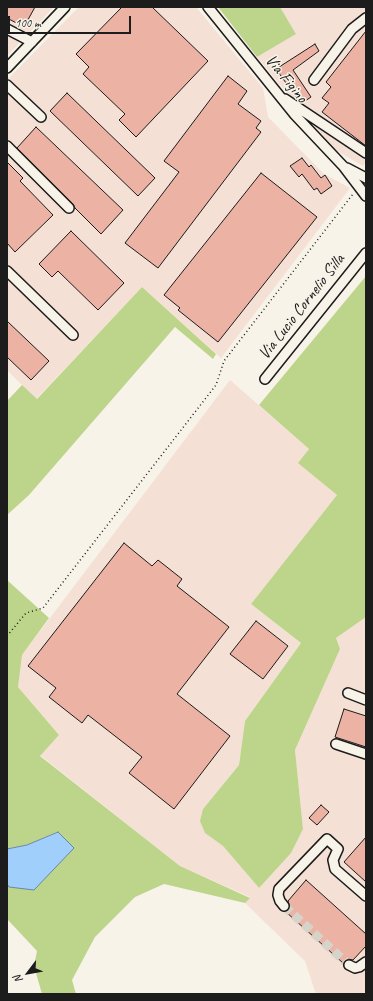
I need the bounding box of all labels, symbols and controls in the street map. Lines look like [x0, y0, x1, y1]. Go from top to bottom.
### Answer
scale bar [10, 8, 133, 34]
text: 100 m [15, 15, 41, 31]
street label: Via Figino [260, 51, 312, 107]
street label: Via Lucio Cornelio Silla [254, 250, 350, 364]
north arrow [8, 953, 48, 993]
text: N [10, 973, 26, 986]

